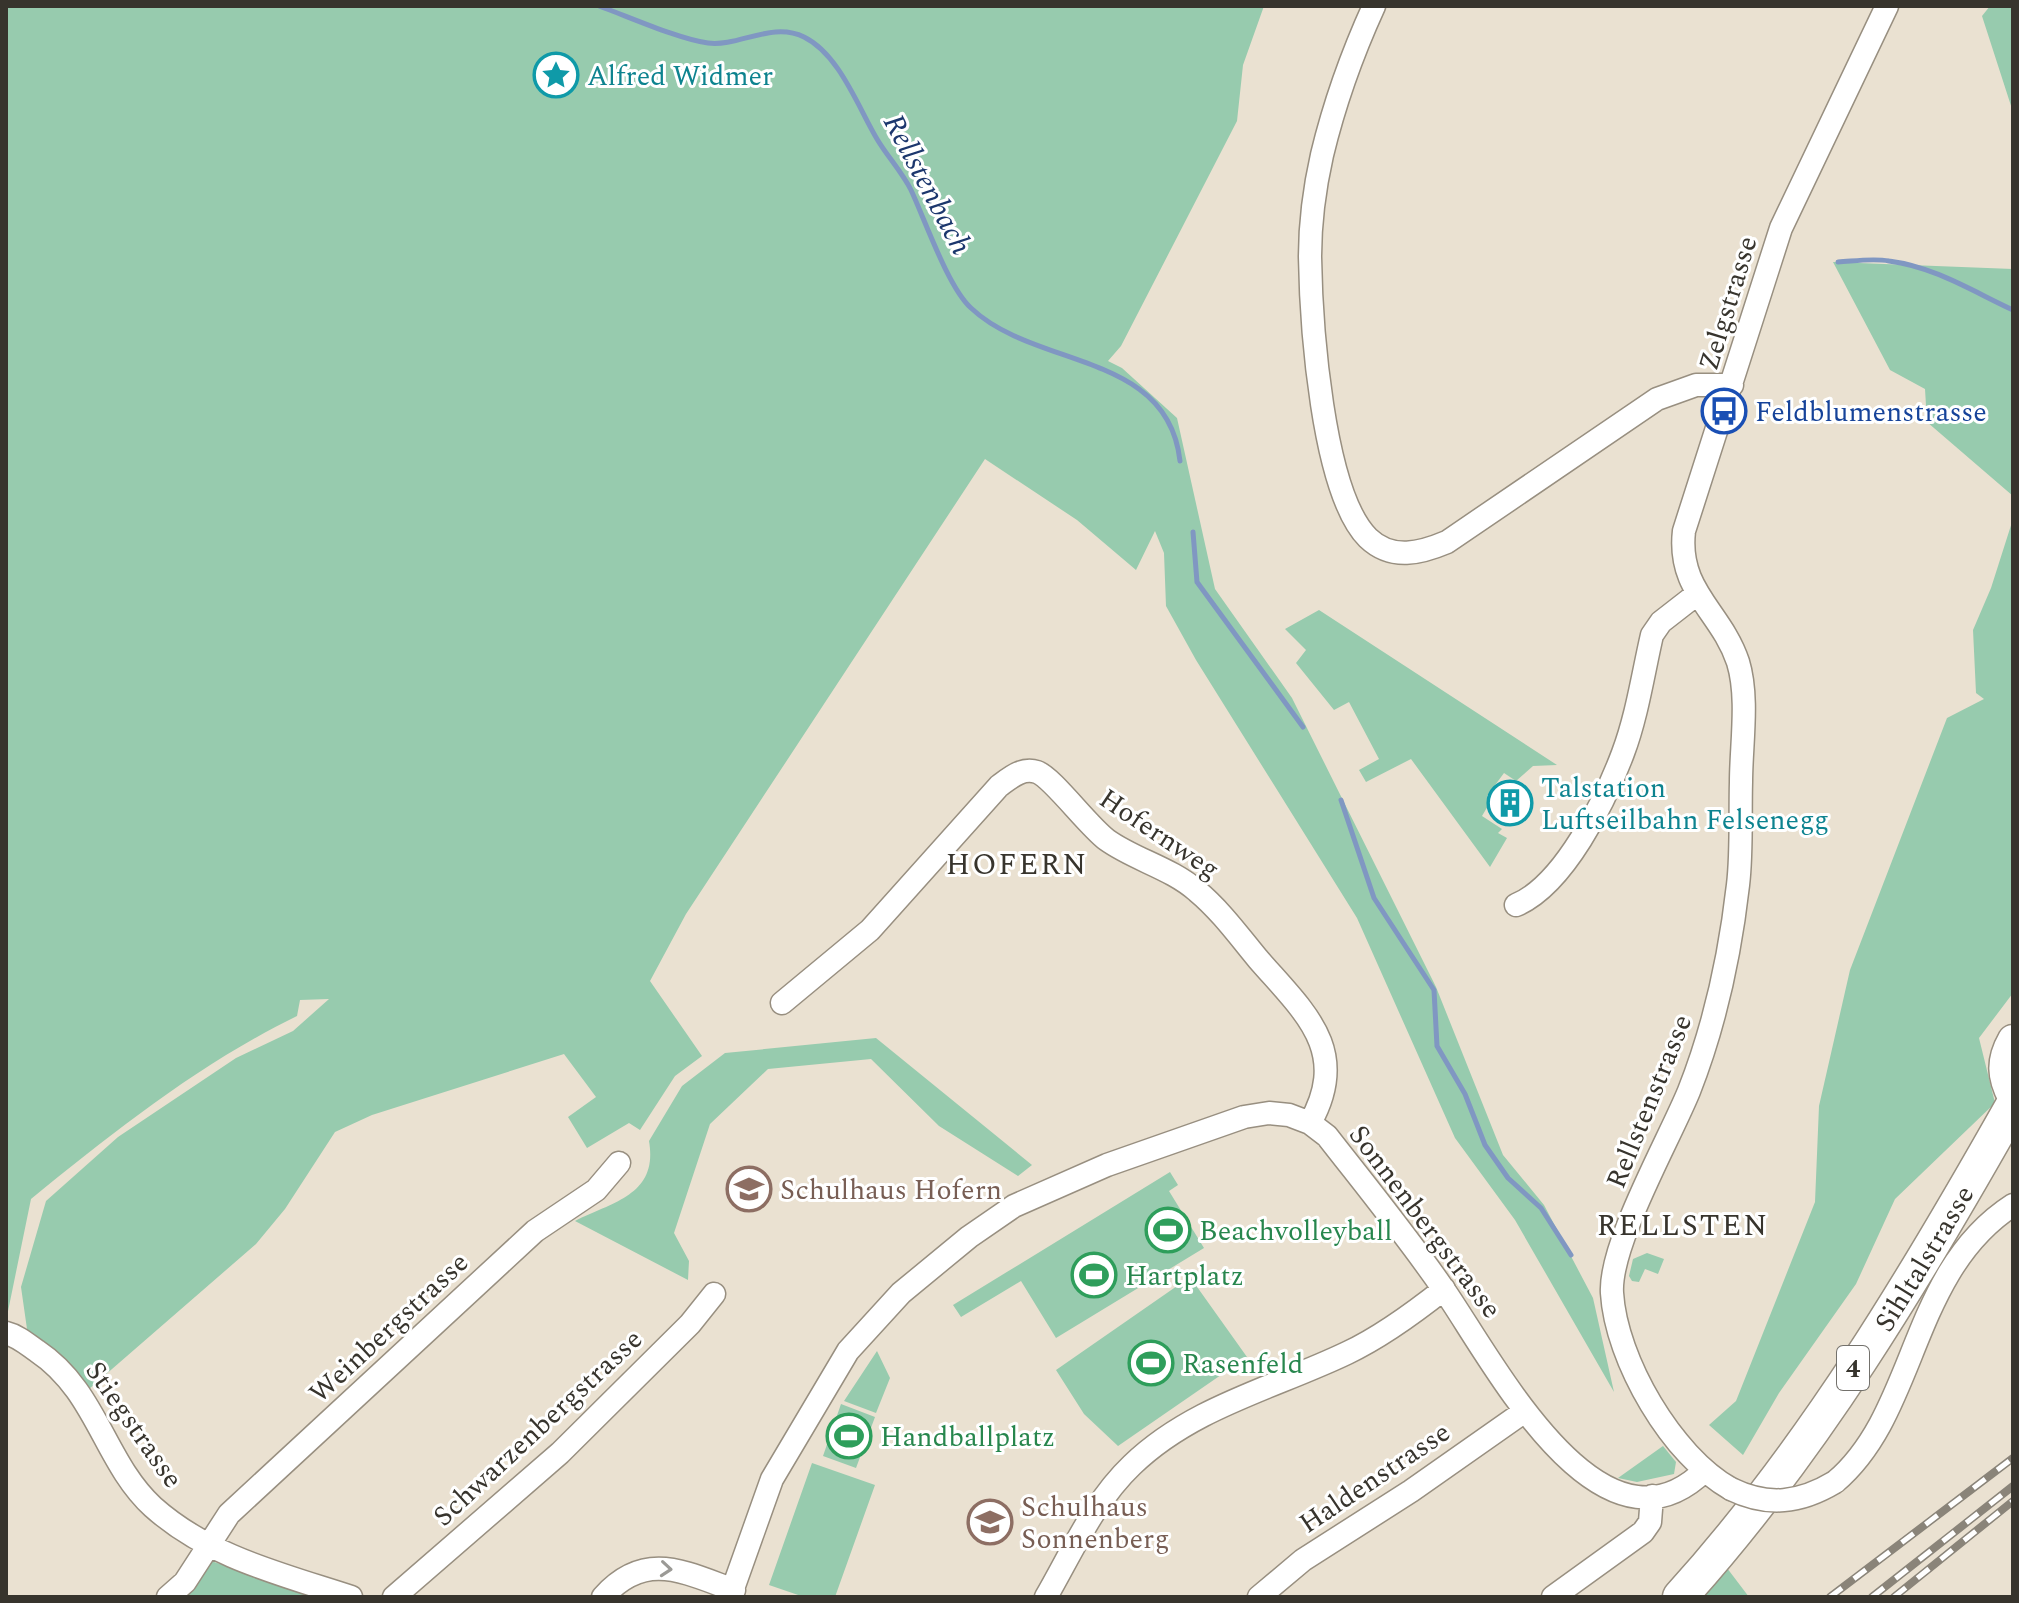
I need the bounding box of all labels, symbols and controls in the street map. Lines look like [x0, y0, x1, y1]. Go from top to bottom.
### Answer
place icon: Alfred Widmer [532, 51, 580, 99]
place label: Alfred Widmer [587, 55, 773, 98]
water label: Rellstenbach [871, 106, 984, 263]
street label: Zelgstrasse [1688, 231, 1769, 376]
bus stop icon: Feldblumenstrasse [1700, 387, 1748, 435]
place label: Feldblumenstrasse [1755, 391, 1987, 434]
place label: Talstation Luftseilbahn Felsenegg [1541, 767, 1829, 842]
street label: Hofernweg [1090, 778, 1228, 891]
building icon: Talstation Luftseilbahn Felsenegg [1486, 779, 1534, 827]
district label: HOFERN [946, 842, 1088, 888]
street label: Rellstenstrasse [1595, 1008, 1704, 1195]
street label: Sonnenbergstrasse [1338, 1116, 1512, 1328]
school or university icon: Schulhaus Hofern [725, 1165, 773, 1213]
place label: Schulhaus Hofern [780, 1169, 1002, 1212]
street label: Sihltalstrasse [1864, 1177, 1986, 1341]
district label: RELLSTEN [1597, 1203, 1769, 1249]
sports icon: Beachvolleyball [1144, 1206, 1192, 1254]
place label: Beachvolleyball [1199, 1210, 1392, 1253]
street label: Weinbergstrasse [299, 1242, 479, 1414]
sports icon: Hartplatz [1070, 1251, 1118, 1299]
place label: Hartplatz [1125, 1255, 1244, 1298]
street label: Schwarzenbergstrasse [423, 1319, 653, 1537]
sports icon: Rasenfeld [1127, 1339, 1175, 1387]
place label: Rasenfeld [1182, 1343, 1303, 1386]
road number: 4 [1837, 1346, 1869, 1390]
street label: Stiegstrasse [74, 1352, 194, 1497]
sports icon: Handballplatz [825, 1412, 873, 1460]
street label: Haldenstrasse [1290, 1412, 1459, 1545]
place label: Handballplatz [880, 1416, 1055, 1459]
place label: Schulhaus Sonnenberg [1021, 1486, 1170, 1561]
school or university icon: Schulhaus Sonnenberg [966, 1498, 1014, 1546]
one-way arrow [659, 1560, 672, 1577]

